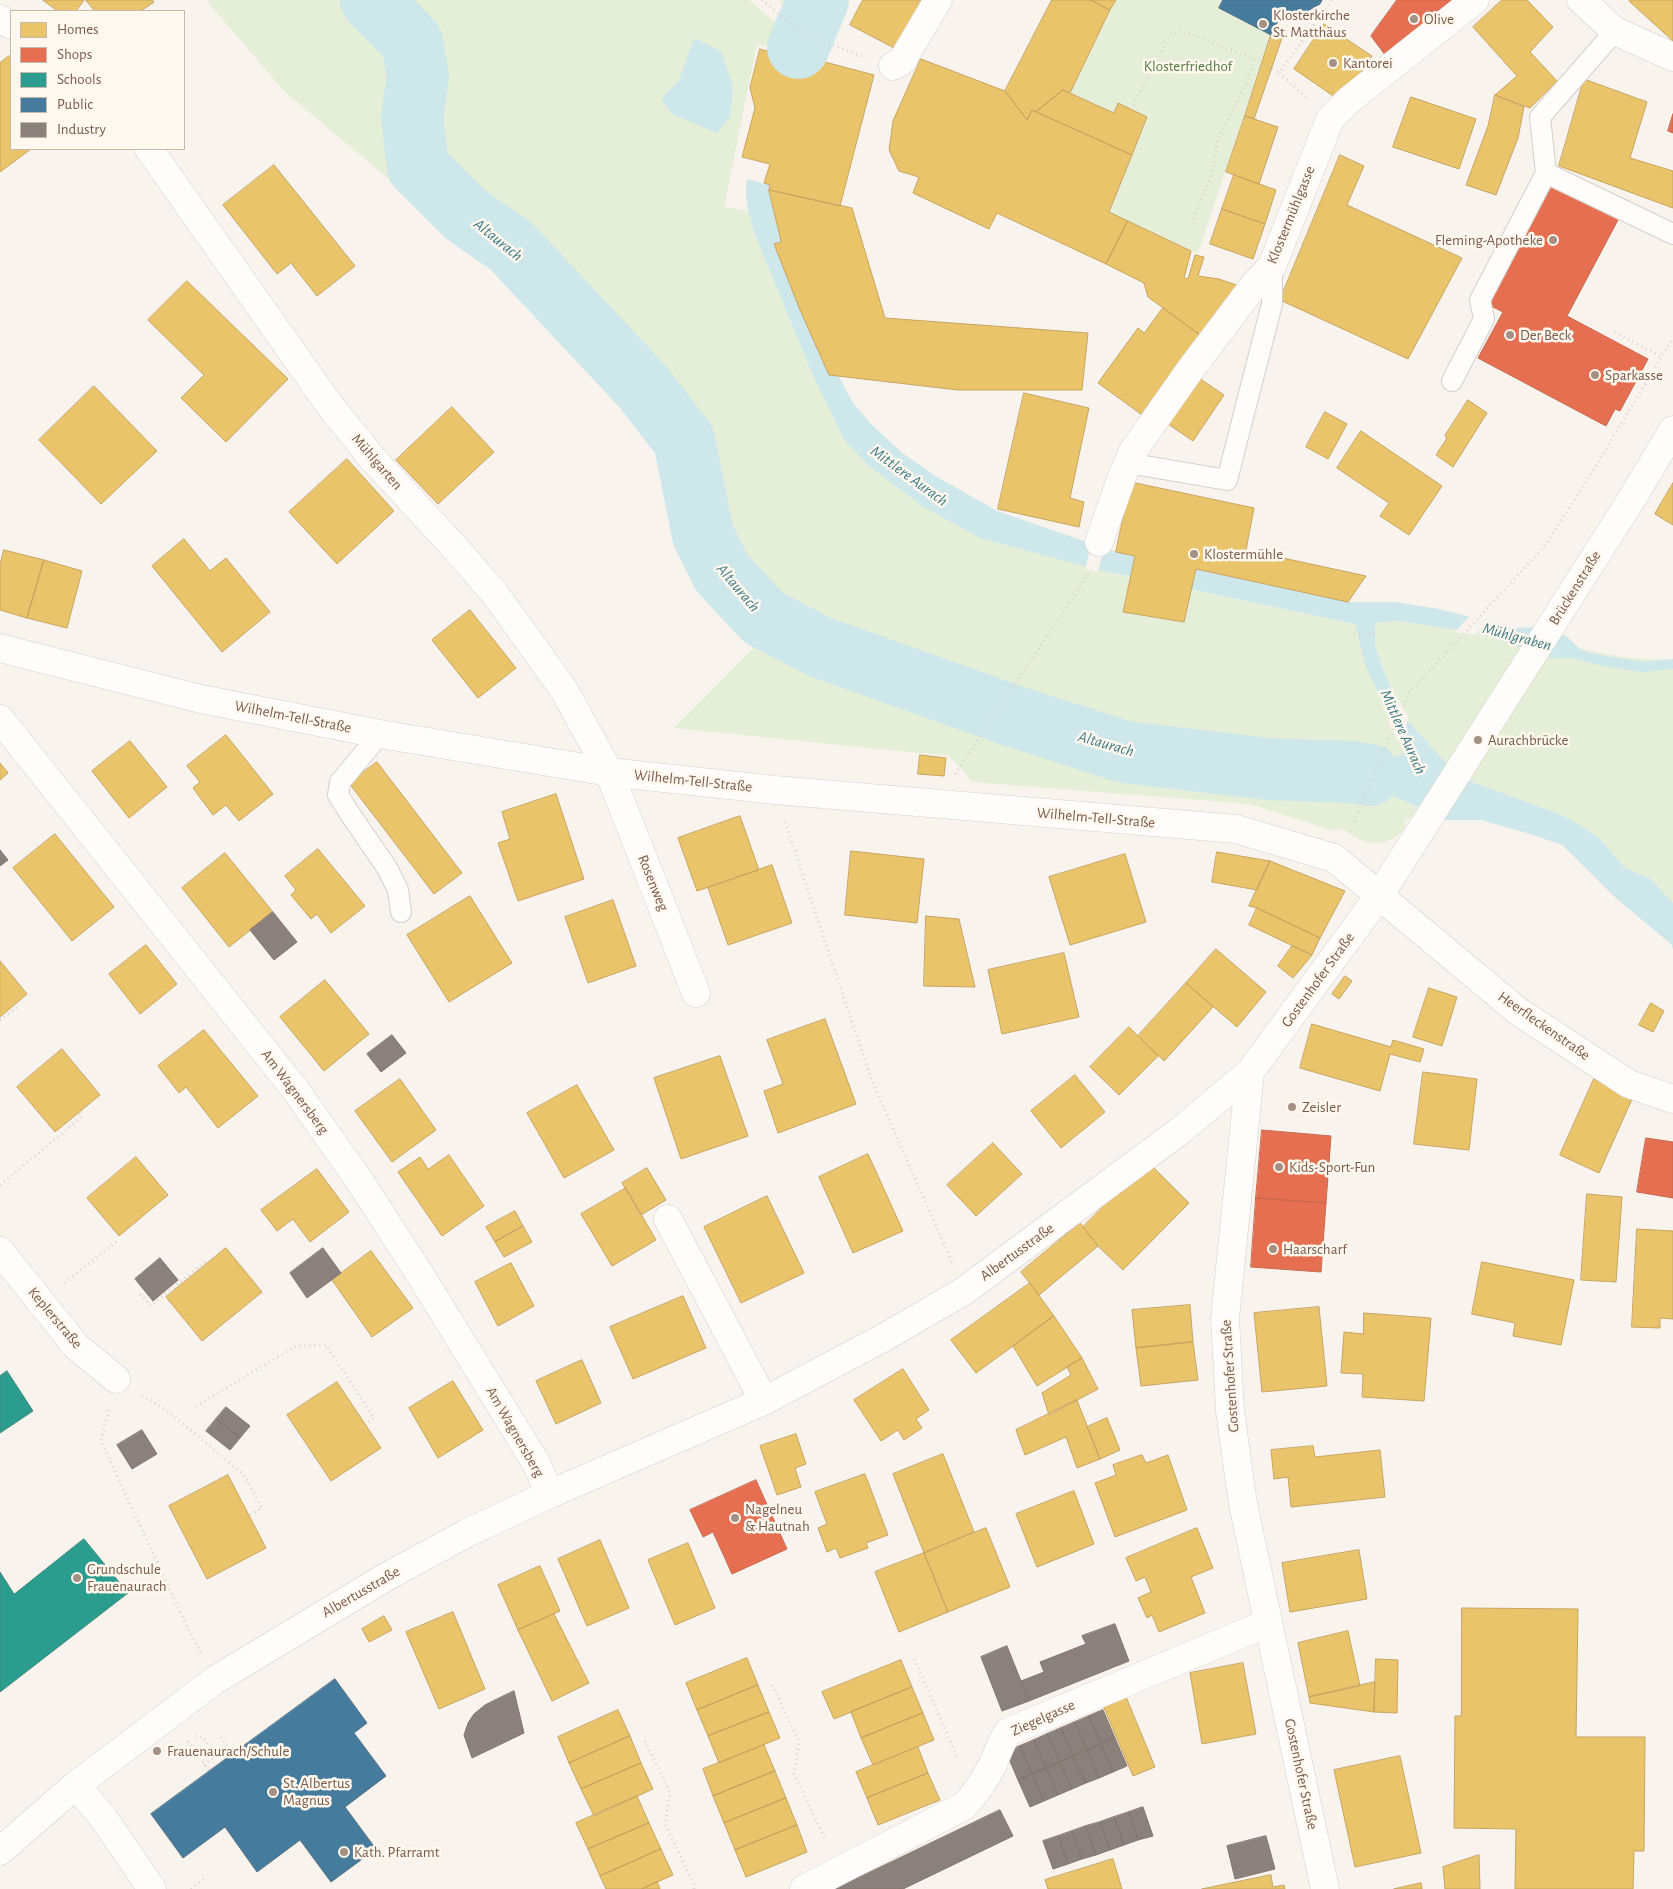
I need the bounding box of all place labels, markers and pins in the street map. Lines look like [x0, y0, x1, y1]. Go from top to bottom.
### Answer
place label: Klosterkirche St. Matthäus [1273, 6, 1350, 41]
place label: Olive [1424, 10, 1454, 28]
marker: Olive [1408, 13, 1420, 25]
marker: Klosterkirche St. Matthäus [1257, 18, 1269, 30]
place label: Kantorei [1343, 54, 1393, 72]
marker: Kantorei [1327, 57, 1339, 69]
place label: Fleming-Apotheke [1435, 231, 1543, 249]
marker: Fleming-Apotheke [1547, 234, 1559, 246]
place label: Der Beck [1520, 326, 1571, 344]
marker: Der Beck [1504, 329, 1516, 341]
place label: Sparkasse [1605, 366, 1663, 384]
marker: Sparkasse [1589, 369, 1601, 381]
place label: Klostermühle [1204, 545, 1283, 563]
marker: Klostermühle [1188, 548, 1200, 560]
place label: Aurachbrücke [1488, 731, 1568, 749]
marker: Aurachbrücke [1472, 734, 1484, 746]
place label: Zeisler [1302, 1098, 1341, 1116]
marker: Zeisler [1286, 1101, 1298, 1113]
place label: Kids-Sport-Fun [1289, 1158, 1375, 1176]
marker: Kids-Sport-Fun [1273, 1161, 1285, 1173]
place label: Haarscharf [1283, 1240, 1347, 1258]
marker: Haarscharf [1267, 1243, 1279, 1255]
place label: Nagelneu & Hautnah [745, 1500, 810, 1535]
marker: Nagelneu & Hautnah [729, 1512, 741, 1524]
place label: Grundschule Frauenaurach [87, 1560, 166, 1595]
marker: Grundschule Frauenaurach [71, 1572, 83, 1584]
place label: Frauenaurach/Schule [167, 1742, 289, 1760]
marker: Frauenaurach/Schule [151, 1745, 163, 1757]
place label: St. Albertus Magnus [283, 1774, 350, 1809]
marker: St. Albertus Magnus [267, 1786, 279, 1798]
place label: Kath. Pfarramt [354, 1843, 440, 1861]
marker: Kath. Pfarramt [338, 1846, 350, 1858]

